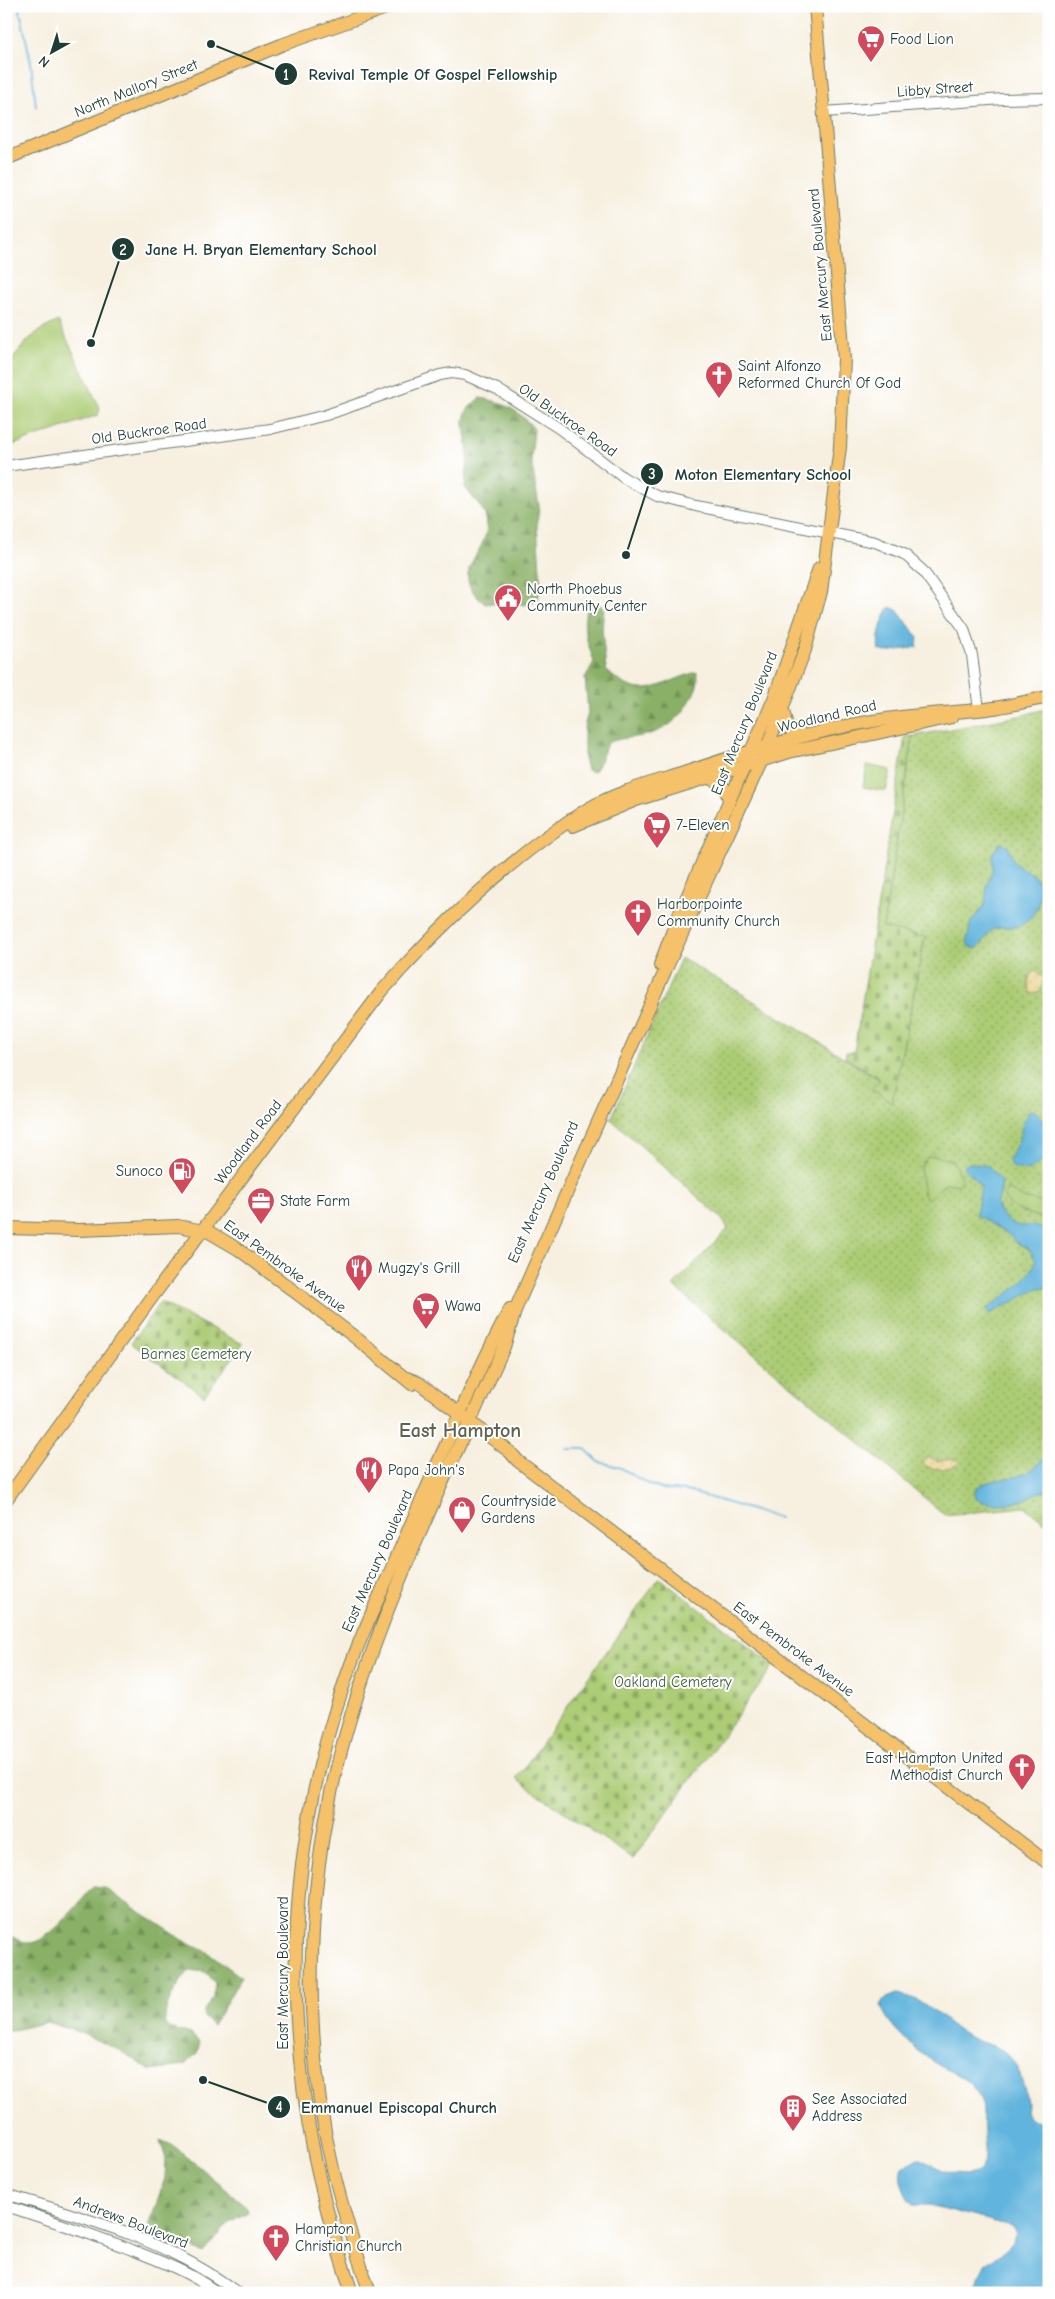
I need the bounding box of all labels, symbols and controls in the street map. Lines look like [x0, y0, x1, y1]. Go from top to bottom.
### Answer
supermarket icon: Food Lion [856, 24, 886, 63]
north arrow [28, 28, 78, 78]
place label: Food Lion [890, 30, 954, 48]
text: N [35, 52, 53, 71]
street label: North Mallory Street [72, 55, 201, 121]
callout: Revival Temple Of Gospel Fellowship [274, 59, 568, 90]
text: 1 [283, 66, 289, 84]
text: Revival Temple Of Gospel Fellowship [309, 66, 557, 84]
street label: Libby Street [896, 77, 974, 101]
street label: East Mercury Boulevard [804, 188, 836, 342]
callout: Jane H. Bryan Elementary School [110, 234, 387, 265]
text: 2 [119, 241, 127, 259]
text: Jane H. Bryan Elementary School [145, 241, 377, 259]
place label: Saint Alfonzo Reformed Church Of God [738, 357, 901, 392]
church icon: Saint Alfonzo Reformed Church Of God [704, 360, 734, 399]
street label: Old Buckroe Road [515, 379, 621, 461]
street label: Old Buckroe Road [90, 414, 208, 448]
callout: Moton Elementary School [639, 458, 861, 489]
text: 3 [648, 465, 656, 483]
text: Moton Elementary School [675, 466, 851, 484]
place label: North Phoebus Community Center [527, 580, 647, 615]
public building icon: North Phoebus Community Center [493, 583, 523, 622]
street label: East Mercury Boulevard [707, 649, 781, 797]
street label: Woodland Road [776, 696, 878, 736]
supermarket icon: 7-Eleven [642, 810, 672, 849]
place label: 7-Eleven [676, 816, 730, 834]
place label: Harborpointe Community Church [657, 895, 780, 930]
church icon: Harborpointe Community Church [623, 898, 653, 937]
street label: Woodland Road [210, 1096, 286, 1188]
street label: East Mercury Boulevard [504, 1118, 582, 1266]
fuel station icon: Sunoco [167, 1156, 197, 1195]
place label: Sunoco [116, 1162, 163, 1180]
office icon: State Farm [246, 1186, 276, 1225]
place label: State Farm [280, 1192, 350, 1210]
street label: East Pembroke Avenue [220, 1216, 350, 1317]
restaurant icon: Mugzy's Grill [344, 1253, 374, 1292]
place label: Mugzy's Grill [378, 1259, 460, 1277]
supermarket icon: Wawa [411, 1291, 441, 1330]
place label: Wawa [445, 1297, 481, 1315]
park label: Barnes Cemetery [141, 1345, 252, 1363]
district label: East Hampton [399, 1419, 521, 1442]
restaurant icon: Papa John's [354, 1455, 384, 1494]
place label: Papa John's [388, 1461, 465, 1479]
street label: East Mercury Boulevard [338, 1487, 416, 1635]
place label: Countryside Gardens [481, 1492, 557, 1527]
shop icon: Countryside Gardens [447, 1495, 477, 1534]
street label: East Pembroke Avenue [730, 1598, 858, 1701]
park label: Oakland Cemetery [614, 1673, 732, 1691]
place label: East Hampton United Methodist Church [865, 1749, 1003, 1784]
church icon: East Hampton United Methodist Church [1007, 1752, 1037, 1791]
street label: East Mercury Boulevard [274, 1896, 292, 2050]
place label: See Associated Address [812, 2090, 907, 2125]
callout: Emmanuel Episcopal Church [266, 2092, 507, 2123]
building icon: See Associated Address [778, 2093, 808, 2132]
text: 4 [275, 2098, 283, 2116]
text: Emmanuel Episcopal Church [301, 2099, 497, 2117]
street label: Andrews Boulevard [71, 2192, 191, 2252]
place label: Hampton Christian Church [295, 2220, 402, 2255]
church icon: Hampton Christian Church [261, 2223, 291, 2262]

